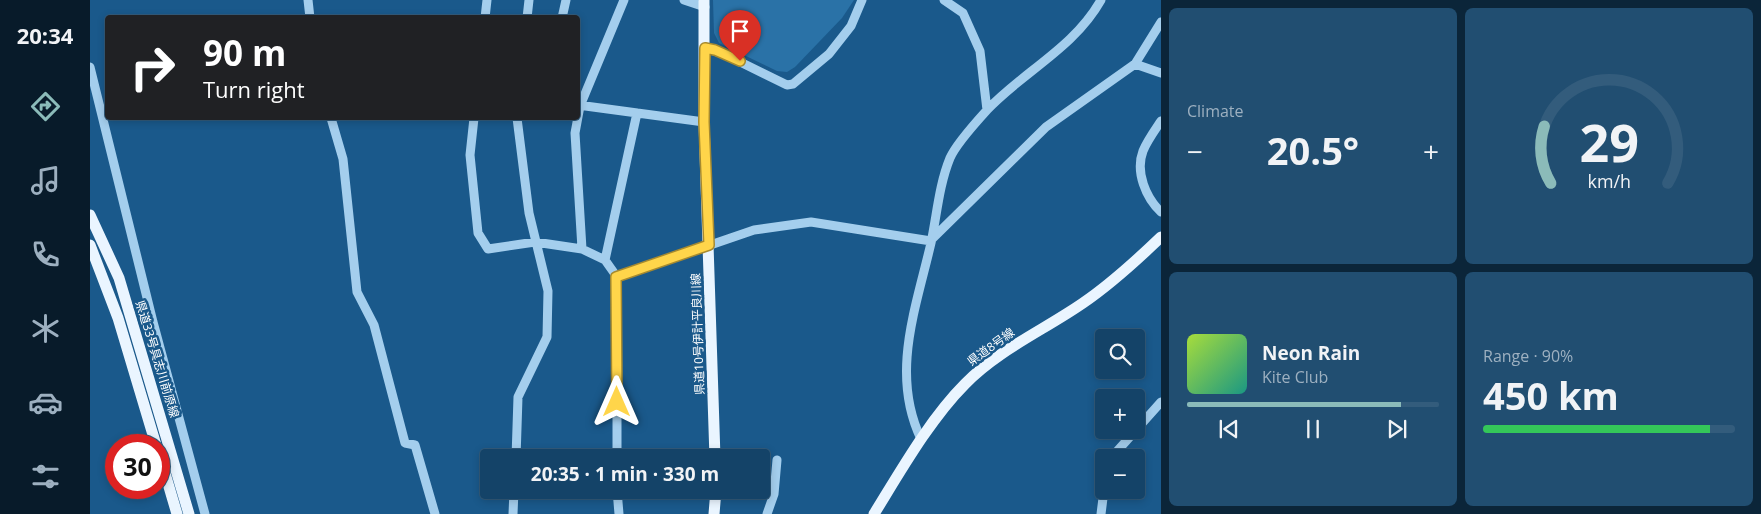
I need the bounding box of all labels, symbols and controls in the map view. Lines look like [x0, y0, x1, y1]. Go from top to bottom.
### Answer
pin [719, 10, 761, 61]
icon: arrive [726, 17, 754, 45]
text: 20:34 [17, 20, 73, 50]
text: 90 m [203, 29, 286, 76]
icon: right [120, 35, 185, 100]
text: Turn right [203, 74, 305, 104]
icon: directions [28, 89, 63, 124]
text: Climate [1187, 100, 1244, 122]
text: 29 [1579, 106, 1639, 177]
text: 20.5° [1267, 124, 1359, 176]
text: − [1187, 132, 1203, 170]
text: + [1423, 132, 1439, 170]
icon: music [28, 163, 63, 198]
text: km/h [1587, 169, 1631, 193]
icon: phone [28, 237, 63, 272]
street label: 県道10号伊計平良川線 [687, 273, 708, 395]
street label: 県道33号具志川前原線 [132, 298, 183, 420]
icon: climate [28, 311, 63, 346]
street label: 県道8号線 [964, 324, 1018, 370]
map controls [1095, 329, 1145, 499]
button: search [1095, 329, 1145, 379]
text: Neon Rain [1262, 340, 1360, 366]
text: Range · 90% [1483, 345, 1573, 367]
text: Kite Club [1262, 366, 1328, 388]
text: 450 km [1483, 369, 1619, 421]
position arrow [590, 375, 642, 427]
icon: car [28, 385, 63, 420]
button: + [1095, 389, 1145, 439]
icon: previous [1215, 415, 1243, 443]
icon: pause [1299, 415, 1327, 443]
icon: next [1383, 415, 1411, 443]
speed limit sign: 30 [105, 434, 170, 499]
button: − [1095, 449, 1145, 499]
icon: filters [28, 459, 63, 494]
text: 20:35 · 1 min · 330 m [531, 461, 719, 487]

